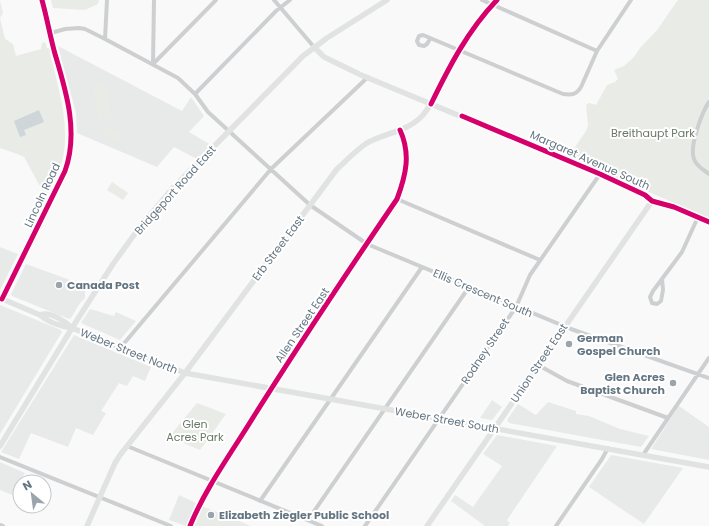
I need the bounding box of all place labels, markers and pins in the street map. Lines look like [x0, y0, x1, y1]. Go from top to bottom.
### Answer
place label: Canada Post [67, 277, 140, 293]
marker: Canada Post [54, 280, 64, 290]
place label: German Gospel Church [577, 330, 660, 359]
marker: German Gospel Church [564, 339, 574, 349]
place label: Glen Acres Baptist Church [580, 369, 665, 398]
marker: Glen Acres Baptist Church [668, 378, 678, 388]
place label: Elizabeth Ziegler Public School [219, 507, 389, 523]
marker: Elizabeth Ziegler Public School [206, 510, 216, 520]

